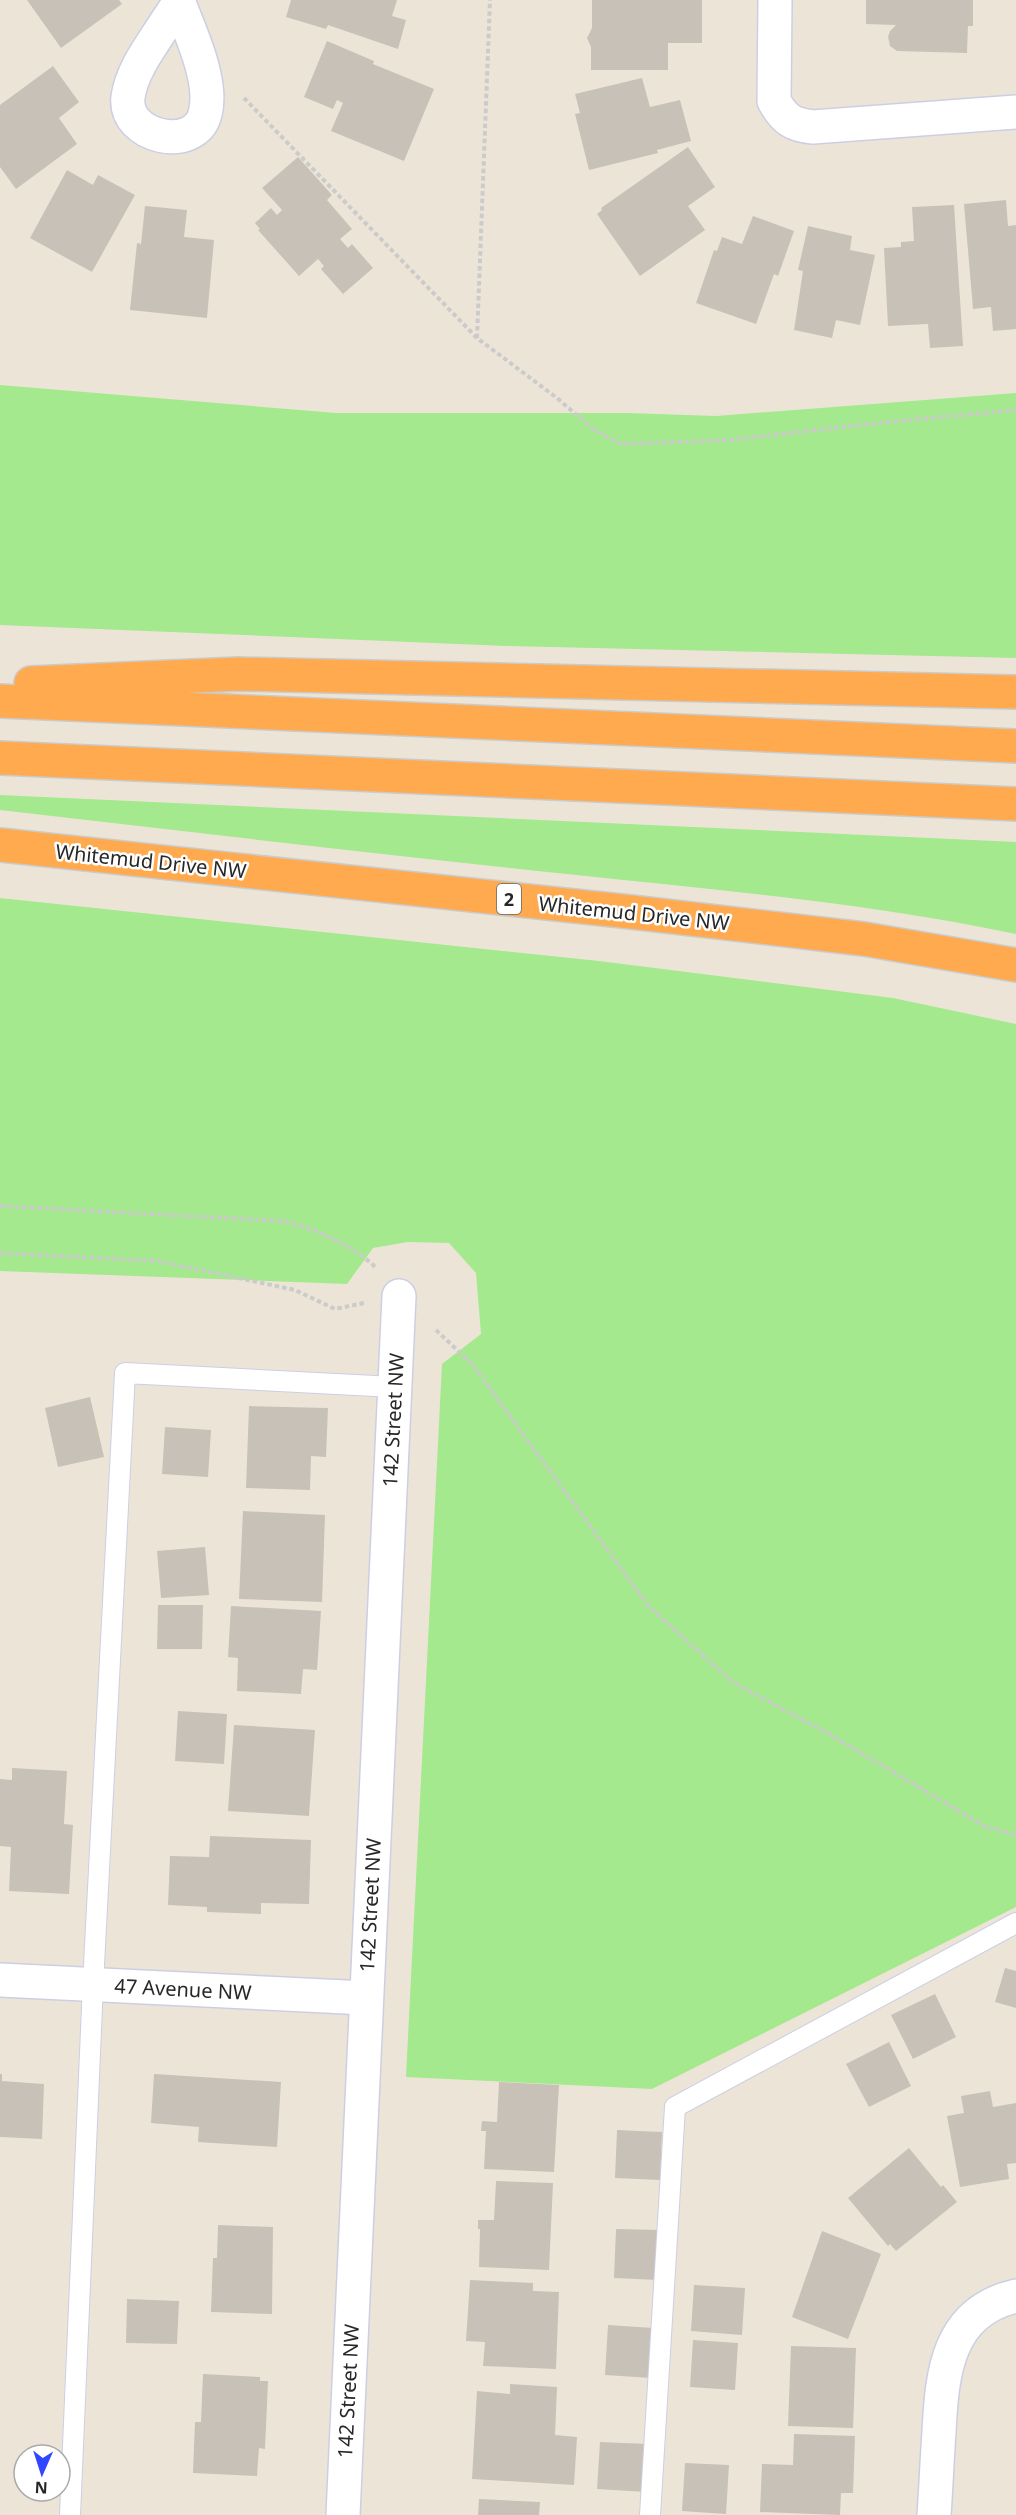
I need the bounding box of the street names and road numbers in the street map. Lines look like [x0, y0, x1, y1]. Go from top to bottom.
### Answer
street label: Whitemud Drive NW [54, 838, 248, 884]
road number: 2 [497, 884, 521, 914]
street label: Whitemud Drive NW [537, 890, 731, 936]
street label: 142 Street NW [376, 1352, 410, 1488]
street label: 142 Street NW [353, 1837, 387, 1973]
street label: 47 Avenue NW [114, 1972, 253, 2006]
street label: 142 Street NW [331, 2323, 365, 2459]

